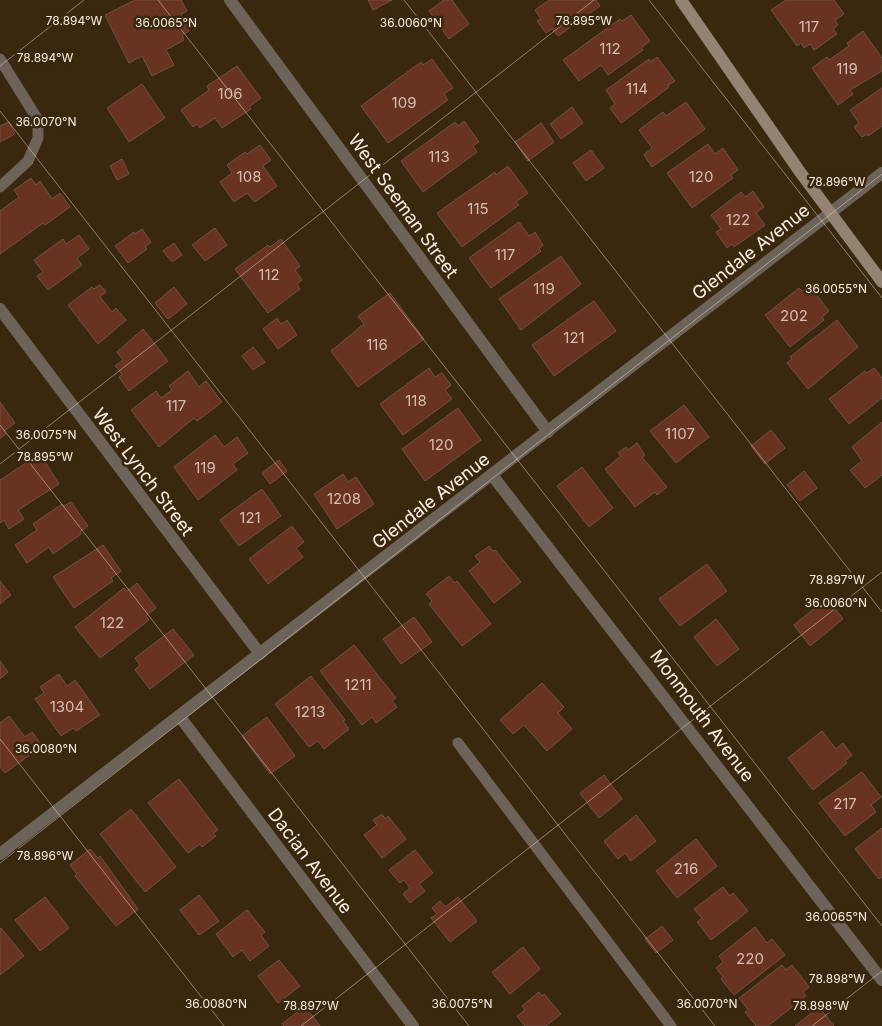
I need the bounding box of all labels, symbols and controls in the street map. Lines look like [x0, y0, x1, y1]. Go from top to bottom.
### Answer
text: 78.894°W [46, 13, 102, 28]
text: 78.895°W [556, 13, 612, 28]
text: 36.0065°N [135, 15, 197, 30]
text: 36.0060°N [380, 15, 442, 30]
house number: 117 [799, 17, 819, 36]
house number: 112 [599, 39, 621, 58]
text: 78.894°W [17, 50, 73, 65]
house number: 119 [836, 59, 858, 78]
house number: 114 [626, 79, 648, 98]
house number: 106 [218, 84, 242, 103]
house number: 109 [392, 93, 416, 112]
text: 36.0070°N [15, 114, 77, 129]
street label: West Seeman Street [344, 130, 463, 282]
house number: 113 [428, 147, 450, 166]
house number: 108 [237, 167, 261, 186]
house number: 120 [689, 167, 713, 186]
text: 78.896°W [809, 174, 865, 189]
house number: 115 [467, 199, 489, 218]
street label: Glendale Avenue [688, 199, 814, 304]
house number: 122 [726, 210, 750, 229]
house number: 117 [495, 245, 515, 264]
house number: 112 [258, 265, 280, 284]
house number: 119 [533, 279, 555, 298]
text: 36.0055°N [805, 281, 867, 296]
house number: 202 [780, 306, 808, 325]
house number: 121 [563, 328, 585, 347]
house number: 116 [366, 335, 388, 354]
house number: 118 [405, 391, 427, 410]
house number: 117 [166, 396, 186, 415]
street label: West Lynch Street [89, 404, 198, 540]
house number: 1107 [665, 424, 695, 443]
text: 36.0075°N [16, 427, 76, 442]
house number: 120 [429, 435, 453, 454]
street label: Glendale Avenue [368, 448, 494, 553]
text: 78.895°W [17, 449, 73, 464]
house number: 119 [194, 458, 216, 477]
house number: 1208 [327, 489, 361, 508]
house number: 121 [239, 508, 261, 527]
text: 78.897°W [809, 572, 865, 587]
text: 36.0060°N [805, 595, 867, 610]
house number: 122 [100, 613, 124, 632]
street label: Monmouth Avenue [646, 646, 759, 786]
house number: 1211 [344, 675, 372, 694]
house number: 1304 [50, 697, 84, 716]
house number: 1213 [295, 702, 325, 721]
text: 36.0080°N [15, 741, 77, 756]
house number: 217 [833, 794, 857, 813]
street label: Dacian Avenue [264, 804, 357, 918]
text: 78.896°W [17, 848, 73, 863]
house number: 216 [674, 859, 698, 878]
text: 36.0065°N [805, 909, 867, 924]
house number: 220 [736, 949, 764, 968]
text: 78.898°W [809, 971, 865, 986]
text: 36.0080°N [185, 996, 247, 1011]
text: 36.0075°N [432, 996, 492, 1011]
text: 36.0070°N [676, 996, 738, 1011]
text: 78.897°W [283, 998, 339, 1013]
text: 78.898°W [793, 998, 849, 1013]

